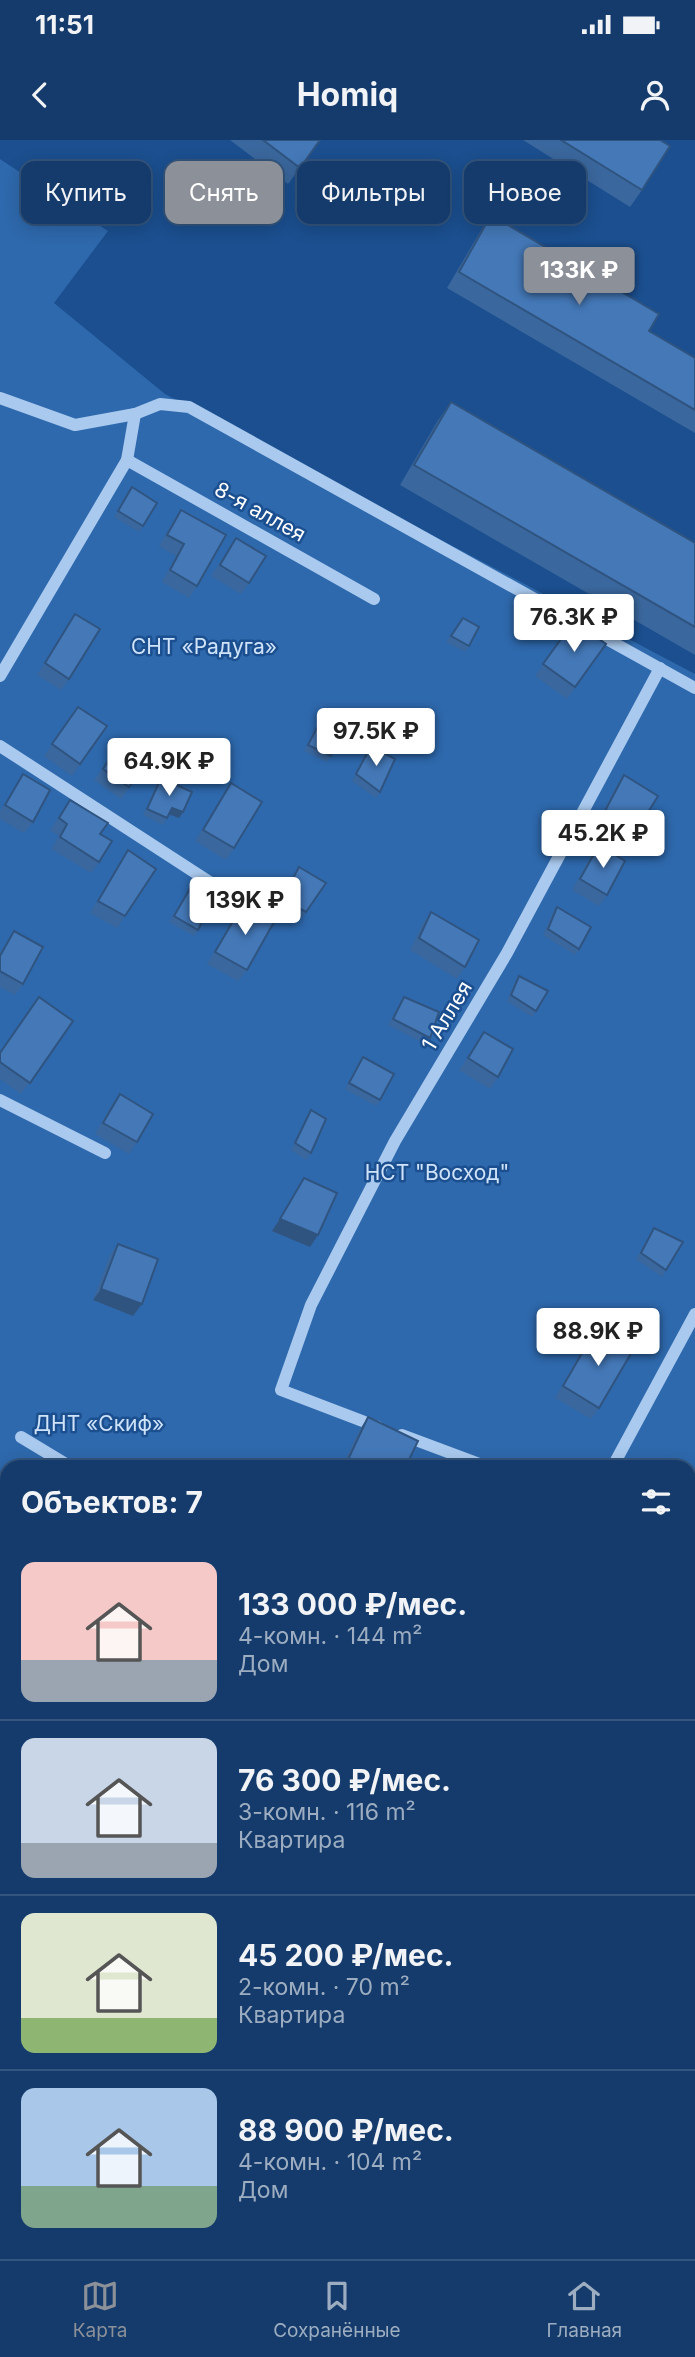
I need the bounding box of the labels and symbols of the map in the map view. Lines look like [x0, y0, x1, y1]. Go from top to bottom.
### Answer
pin: 133K ₽ [522, 248, 636, 307]
street label: 8-я аллея [210, 476, 310, 547]
pin: 76.3K ₽ [509, 594, 639, 654]
park label: СНТ «Радуга» [131, 634, 277, 659]
pin: 97.5K ₽ [311, 708, 441, 768]
pin: 64.9K ₽ [104, 738, 234, 798]
pin: 45.2K ₽ [538, 810, 668, 870]
pin: 139K ₽ [188, 878, 302, 937]
street label: 1 Аллея [416, 976, 477, 1055]
park label: НСТ "Восход" [365, 1160, 509, 1185]
pin: 88.9K ₽ [533, 1308, 663, 1368]
park label: ДНТ «Скиф» [34, 1411, 164, 1436]

